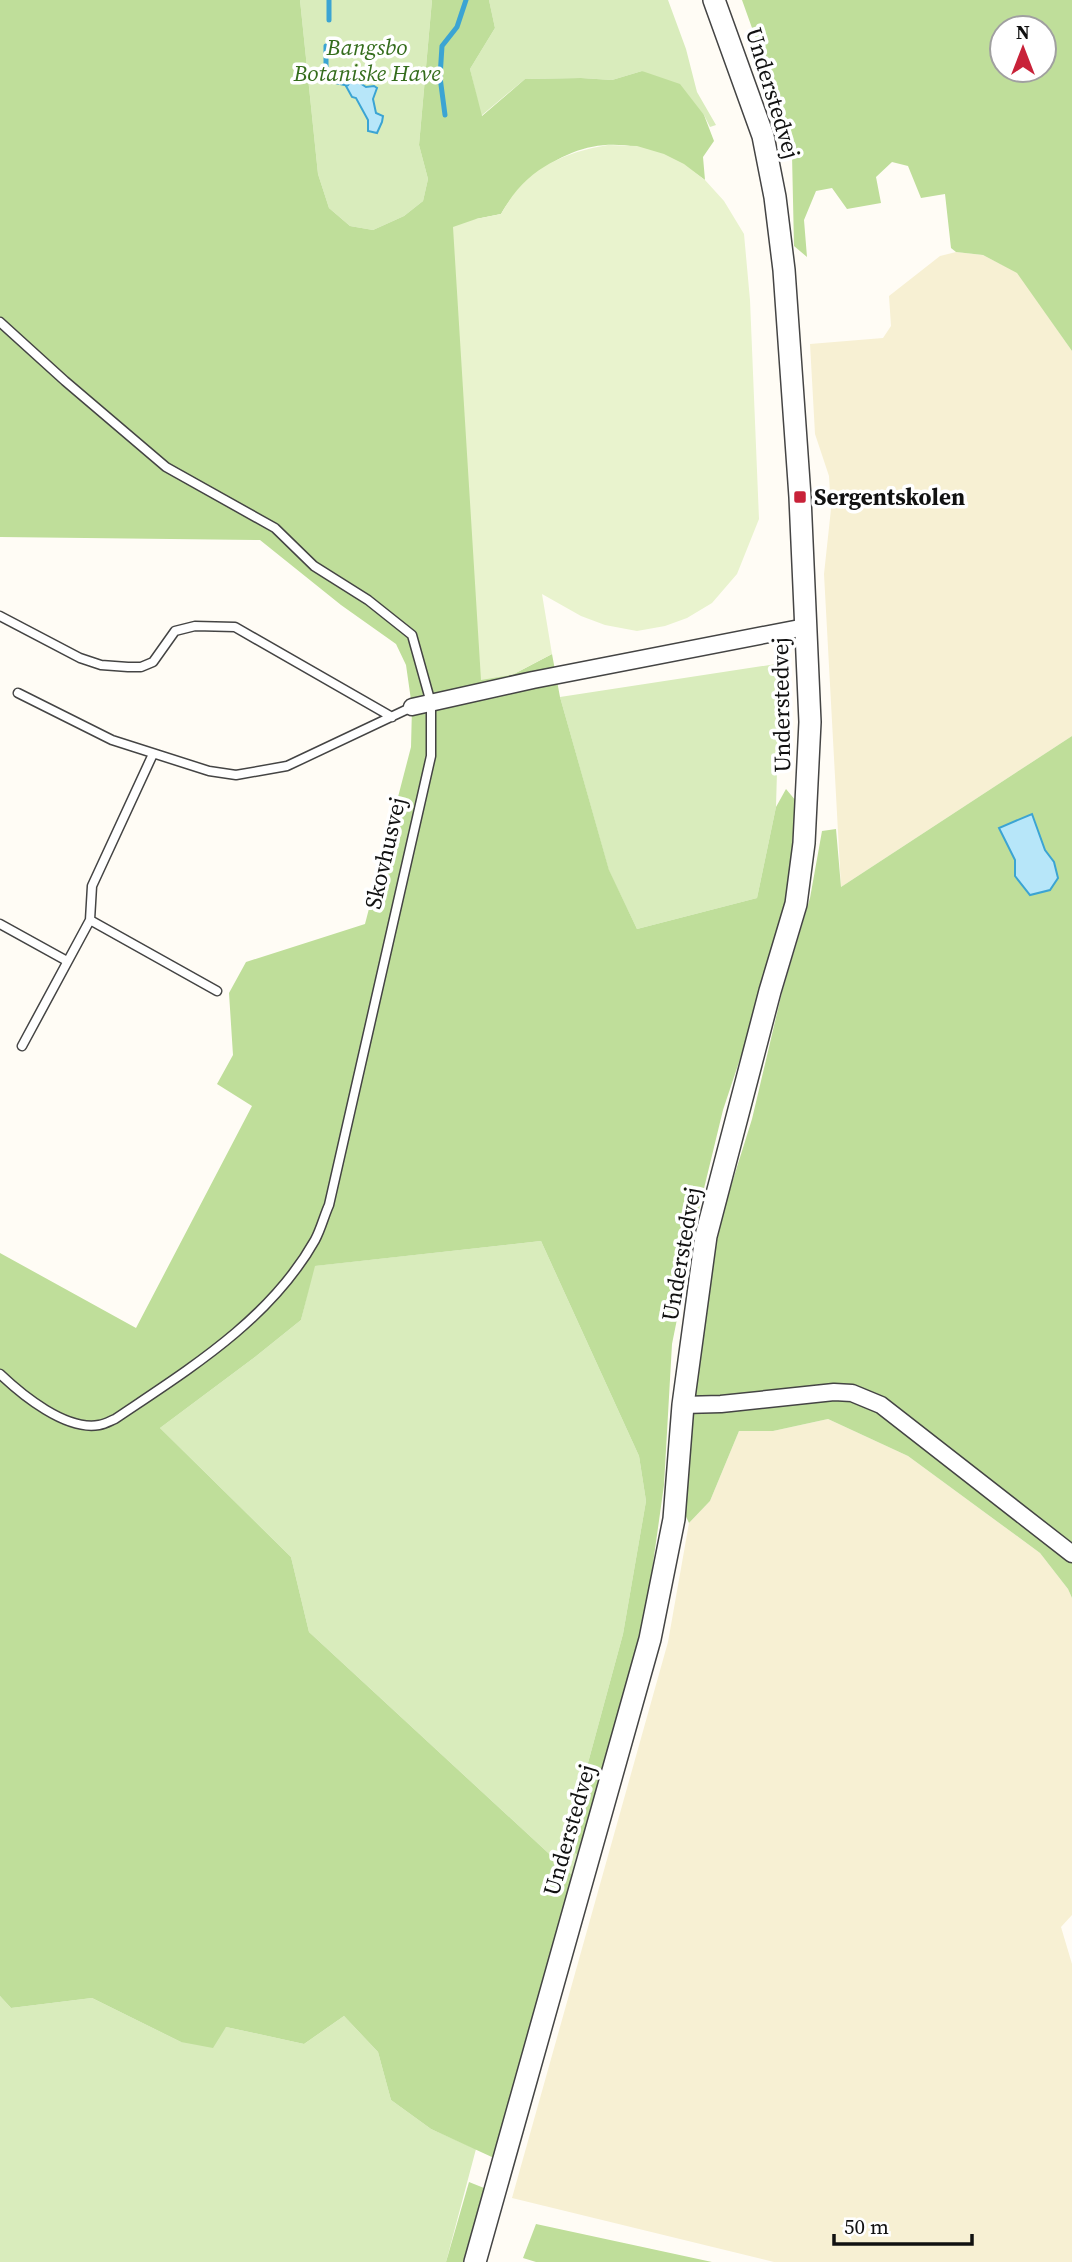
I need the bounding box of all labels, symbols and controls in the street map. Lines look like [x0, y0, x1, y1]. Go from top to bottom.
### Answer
north arrow [988, 14, 1058, 84]
text: N [1016, 19, 1030, 45]
street label: Understedvej [738, 24, 808, 162]
park label: Bangsbo Botaniske Have [292, 31, 441, 89]
place label: Sergentskolen [814, 481, 965, 513]
marker: Sergentskolen [792, 489, 808, 505]
street label: Understedvej [764, 637, 798, 773]
street label: Skovhusvej [357, 794, 413, 912]
street label: Understedvej [653, 1185, 709, 1323]
street label: Understedvej [535, 1760, 603, 1900]
scale bar [834, 2202, 972, 2246]
text: 50 m [844, 2212, 889, 2241]

